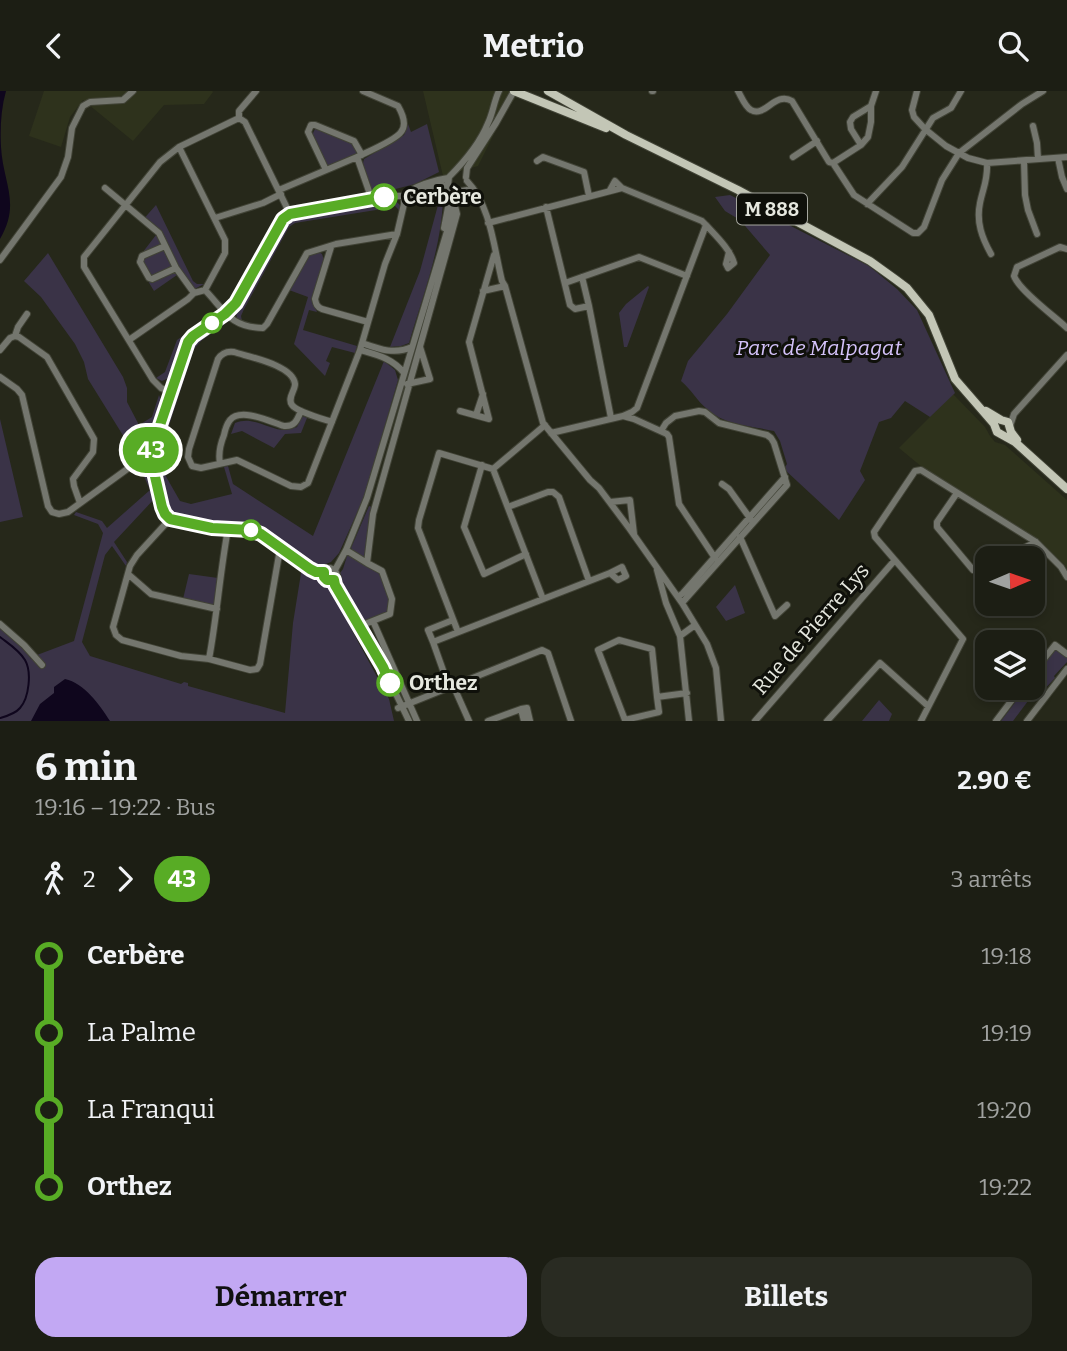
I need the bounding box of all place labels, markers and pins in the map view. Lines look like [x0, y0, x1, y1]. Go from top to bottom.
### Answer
marker: Cerbère [371, 184, 397, 210]
place label: Cerbère [403, 184, 482, 210]
unlabelled marker [202, 313, 222, 333]
unlabelled marker [241, 520, 261, 540]
marker: Orthez [377, 670, 403, 696]
place label: Orthez [409, 670, 478, 696]

